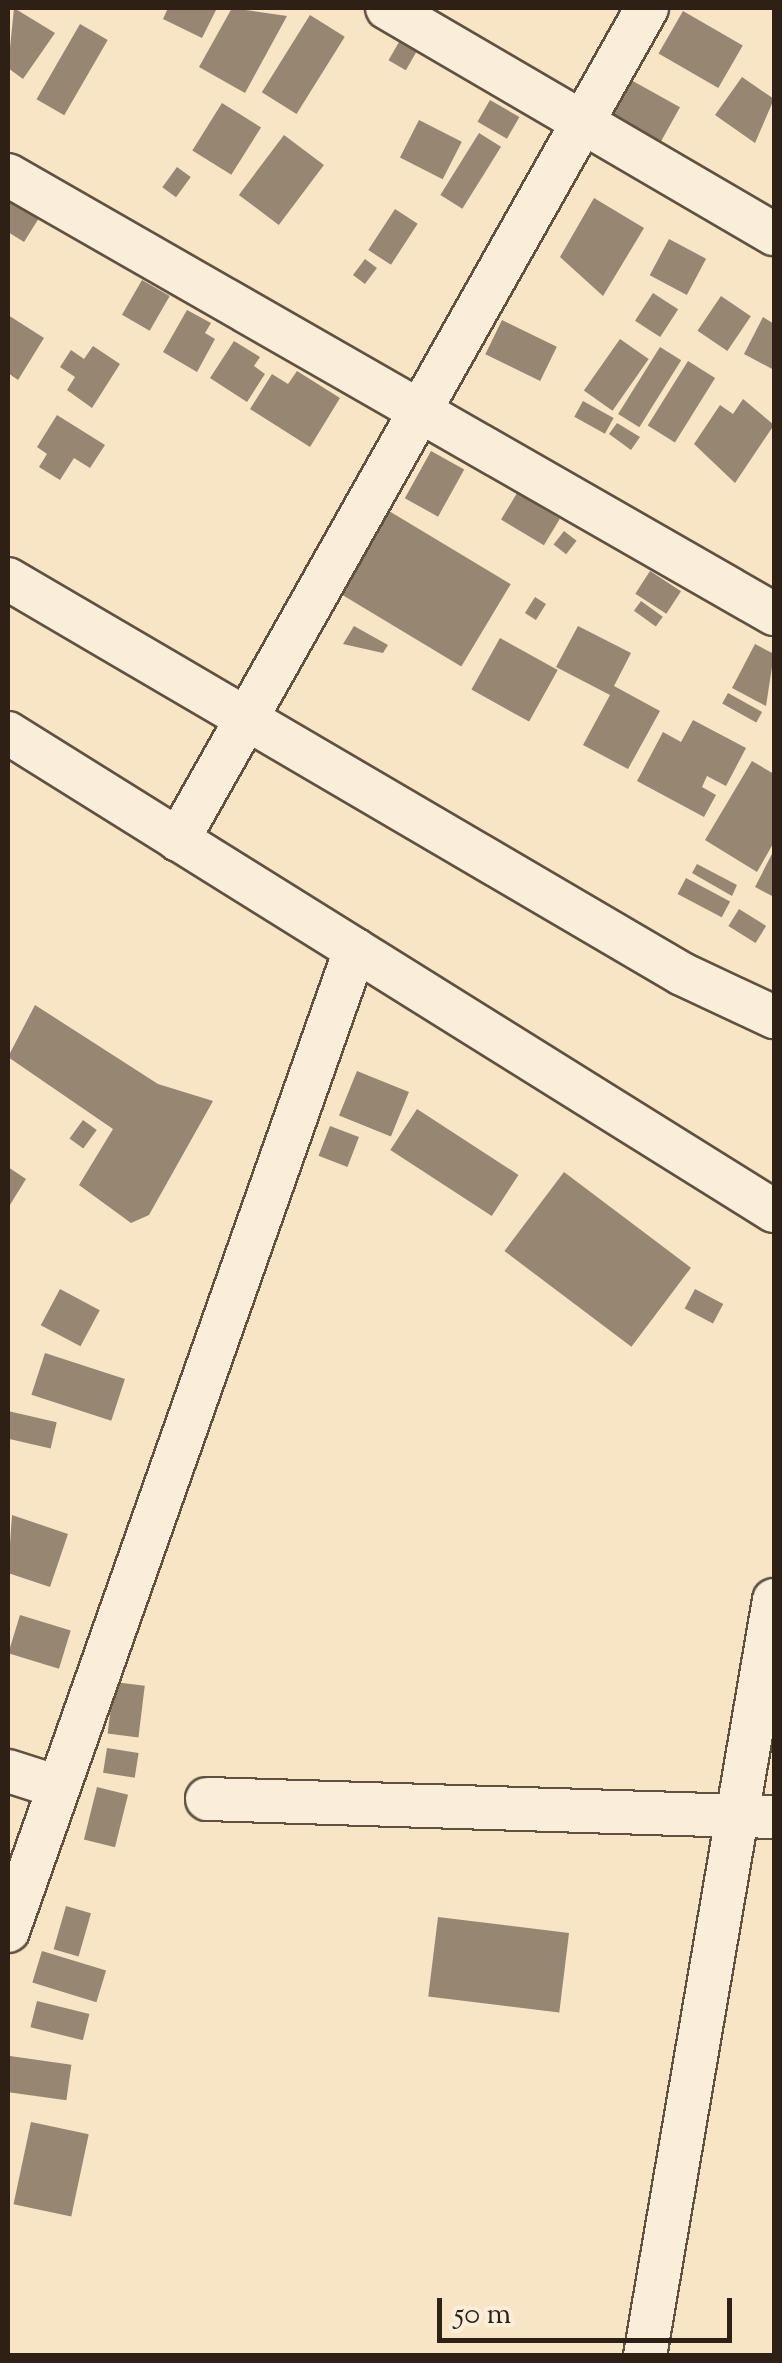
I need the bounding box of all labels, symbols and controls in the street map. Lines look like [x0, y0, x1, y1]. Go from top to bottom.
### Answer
scale bar [442, 2278, 737, 2340]
text: 50 m [454, 2294, 511, 2337]

